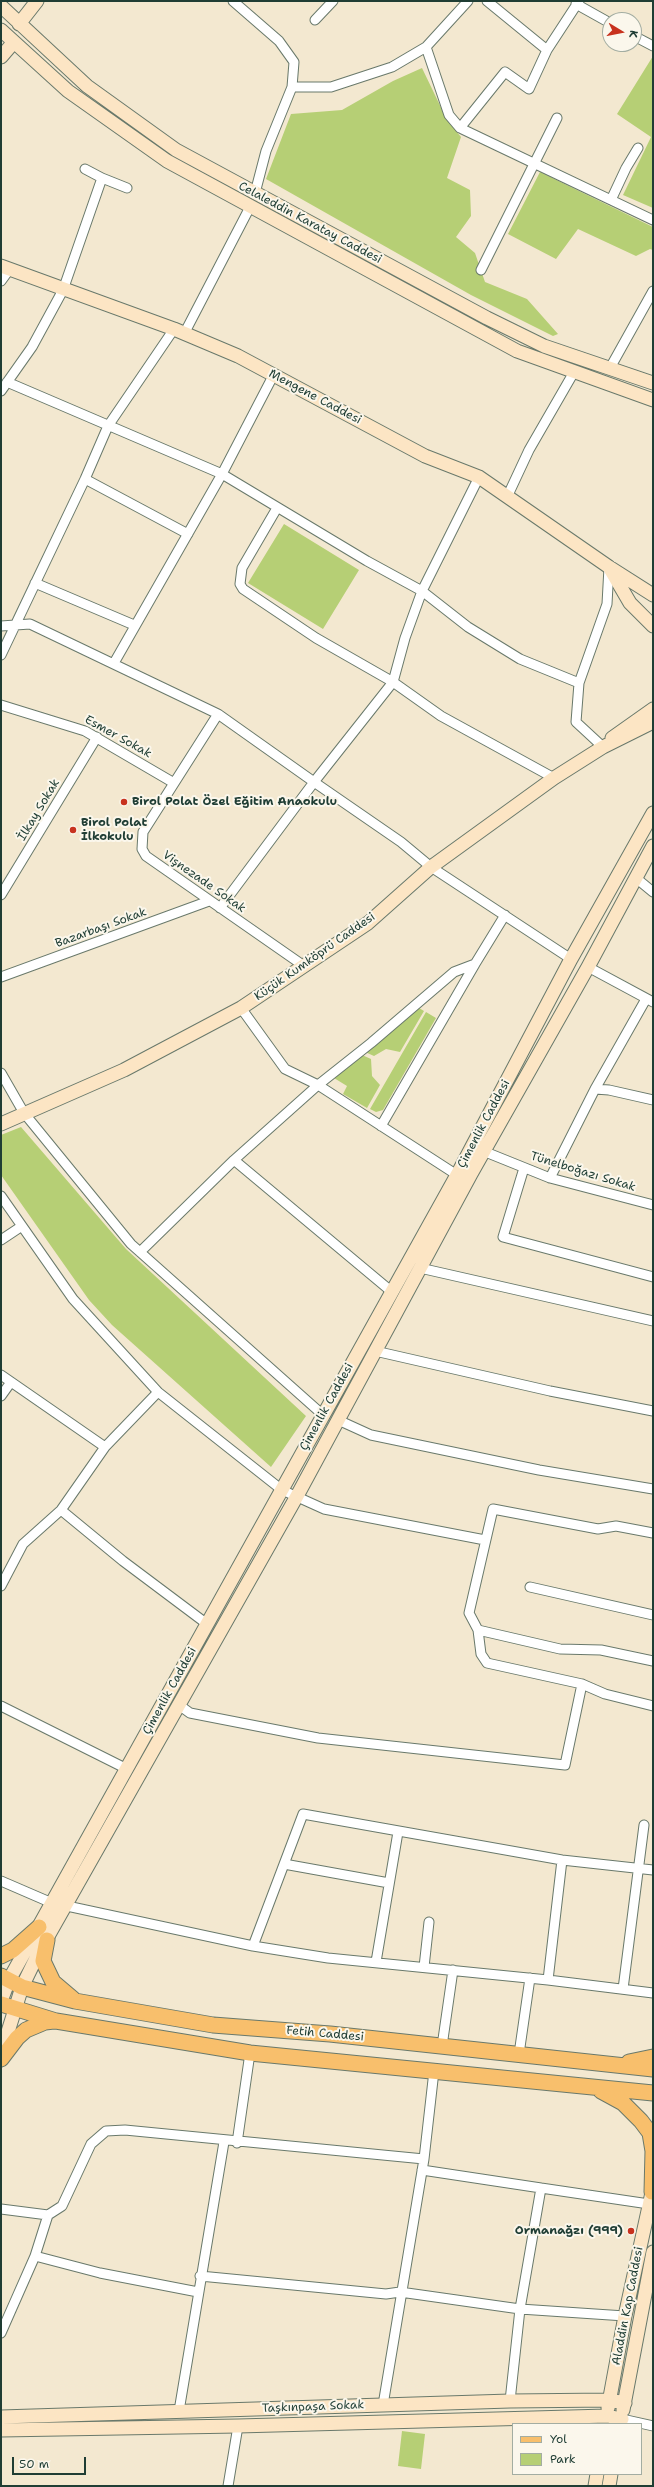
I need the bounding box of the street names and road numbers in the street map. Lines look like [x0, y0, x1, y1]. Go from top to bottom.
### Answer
street label: Celaleddin Karatay Caddesi [236, 179, 384, 267]
street label: Mengene Caddesi [266, 367, 364, 427]
street label: Esmer Sokak [82, 713, 154, 761]
street label: İlkay Sokak [15, 776, 63, 844]
street label: Vişnezade Sokak [160, 848, 248, 916]
street label: Bazarbaşı Sokak [53, 905, 149, 951]
street label: Küçük Kumköprü Caddesi [252, 910, 378, 1004]
street label: Çimenlik Caddesi [455, 1077, 513, 1171]
street label: Tünelboğazı Sokak [529, 1149, 637, 1195]
street label: Çimenlik Caddesi [297, 1361, 357, 1453]
street label: Çimenlik Caddesi [140, 1645, 200, 1737]
street label: Fetih Caddesi [286, 2023, 364, 2045]
street label: Aladdin Kap Caddesi [609, 2246, 647, 2366]
street label: Taşkınpaşa Sokak [262, 2398, 364, 2416]

